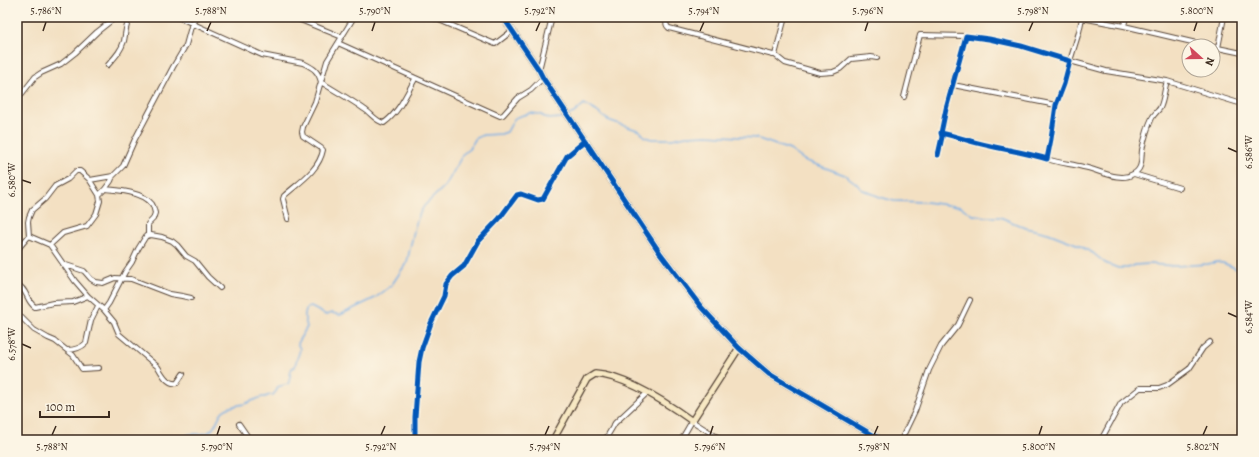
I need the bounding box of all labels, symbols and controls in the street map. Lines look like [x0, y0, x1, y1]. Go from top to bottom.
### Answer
text: 5.786°N [30, 4, 62, 17]
text: 5.788°N [195, 4, 227, 17]
text: 5.790°N [359, 4, 391, 17]
text: 5.792°N [524, 4, 556, 17]
text: 5.794°N [689, 4, 719, 17]
text: 5.796°N [853, 4, 883, 17]
text: 5.798°N [1017, 4, 1049, 17]
text: 5.800°N [1180, 4, 1214, 17]
north arrow [1181, 38, 1221, 78]
text: N [1201, 55, 1218, 68]
text: 6.586°W [1242, 134, 1255, 169]
text: 6.580°W [5, 162, 18, 197]
text: 6.584°W [1242, 299, 1255, 334]
text: 6.578°W [5, 327, 18, 361]
scale bar [40, 393, 109, 419]
text: 100 m [46, 399, 75, 415]
text: 5.788°N [36, 440, 68, 453]
text: 5.790°N [201, 440, 233, 453]
text: 5.792°N [365, 440, 397, 453]
text: 5.794°N [530, 440, 560, 453]
text: 5.796°N [695, 440, 725, 453]
text: 5.798°N [858, 440, 890, 453]
text: 5.800°N [1022, 440, 1056, 453]
text: 5.802°N [1187, 440, 1219, 453]

